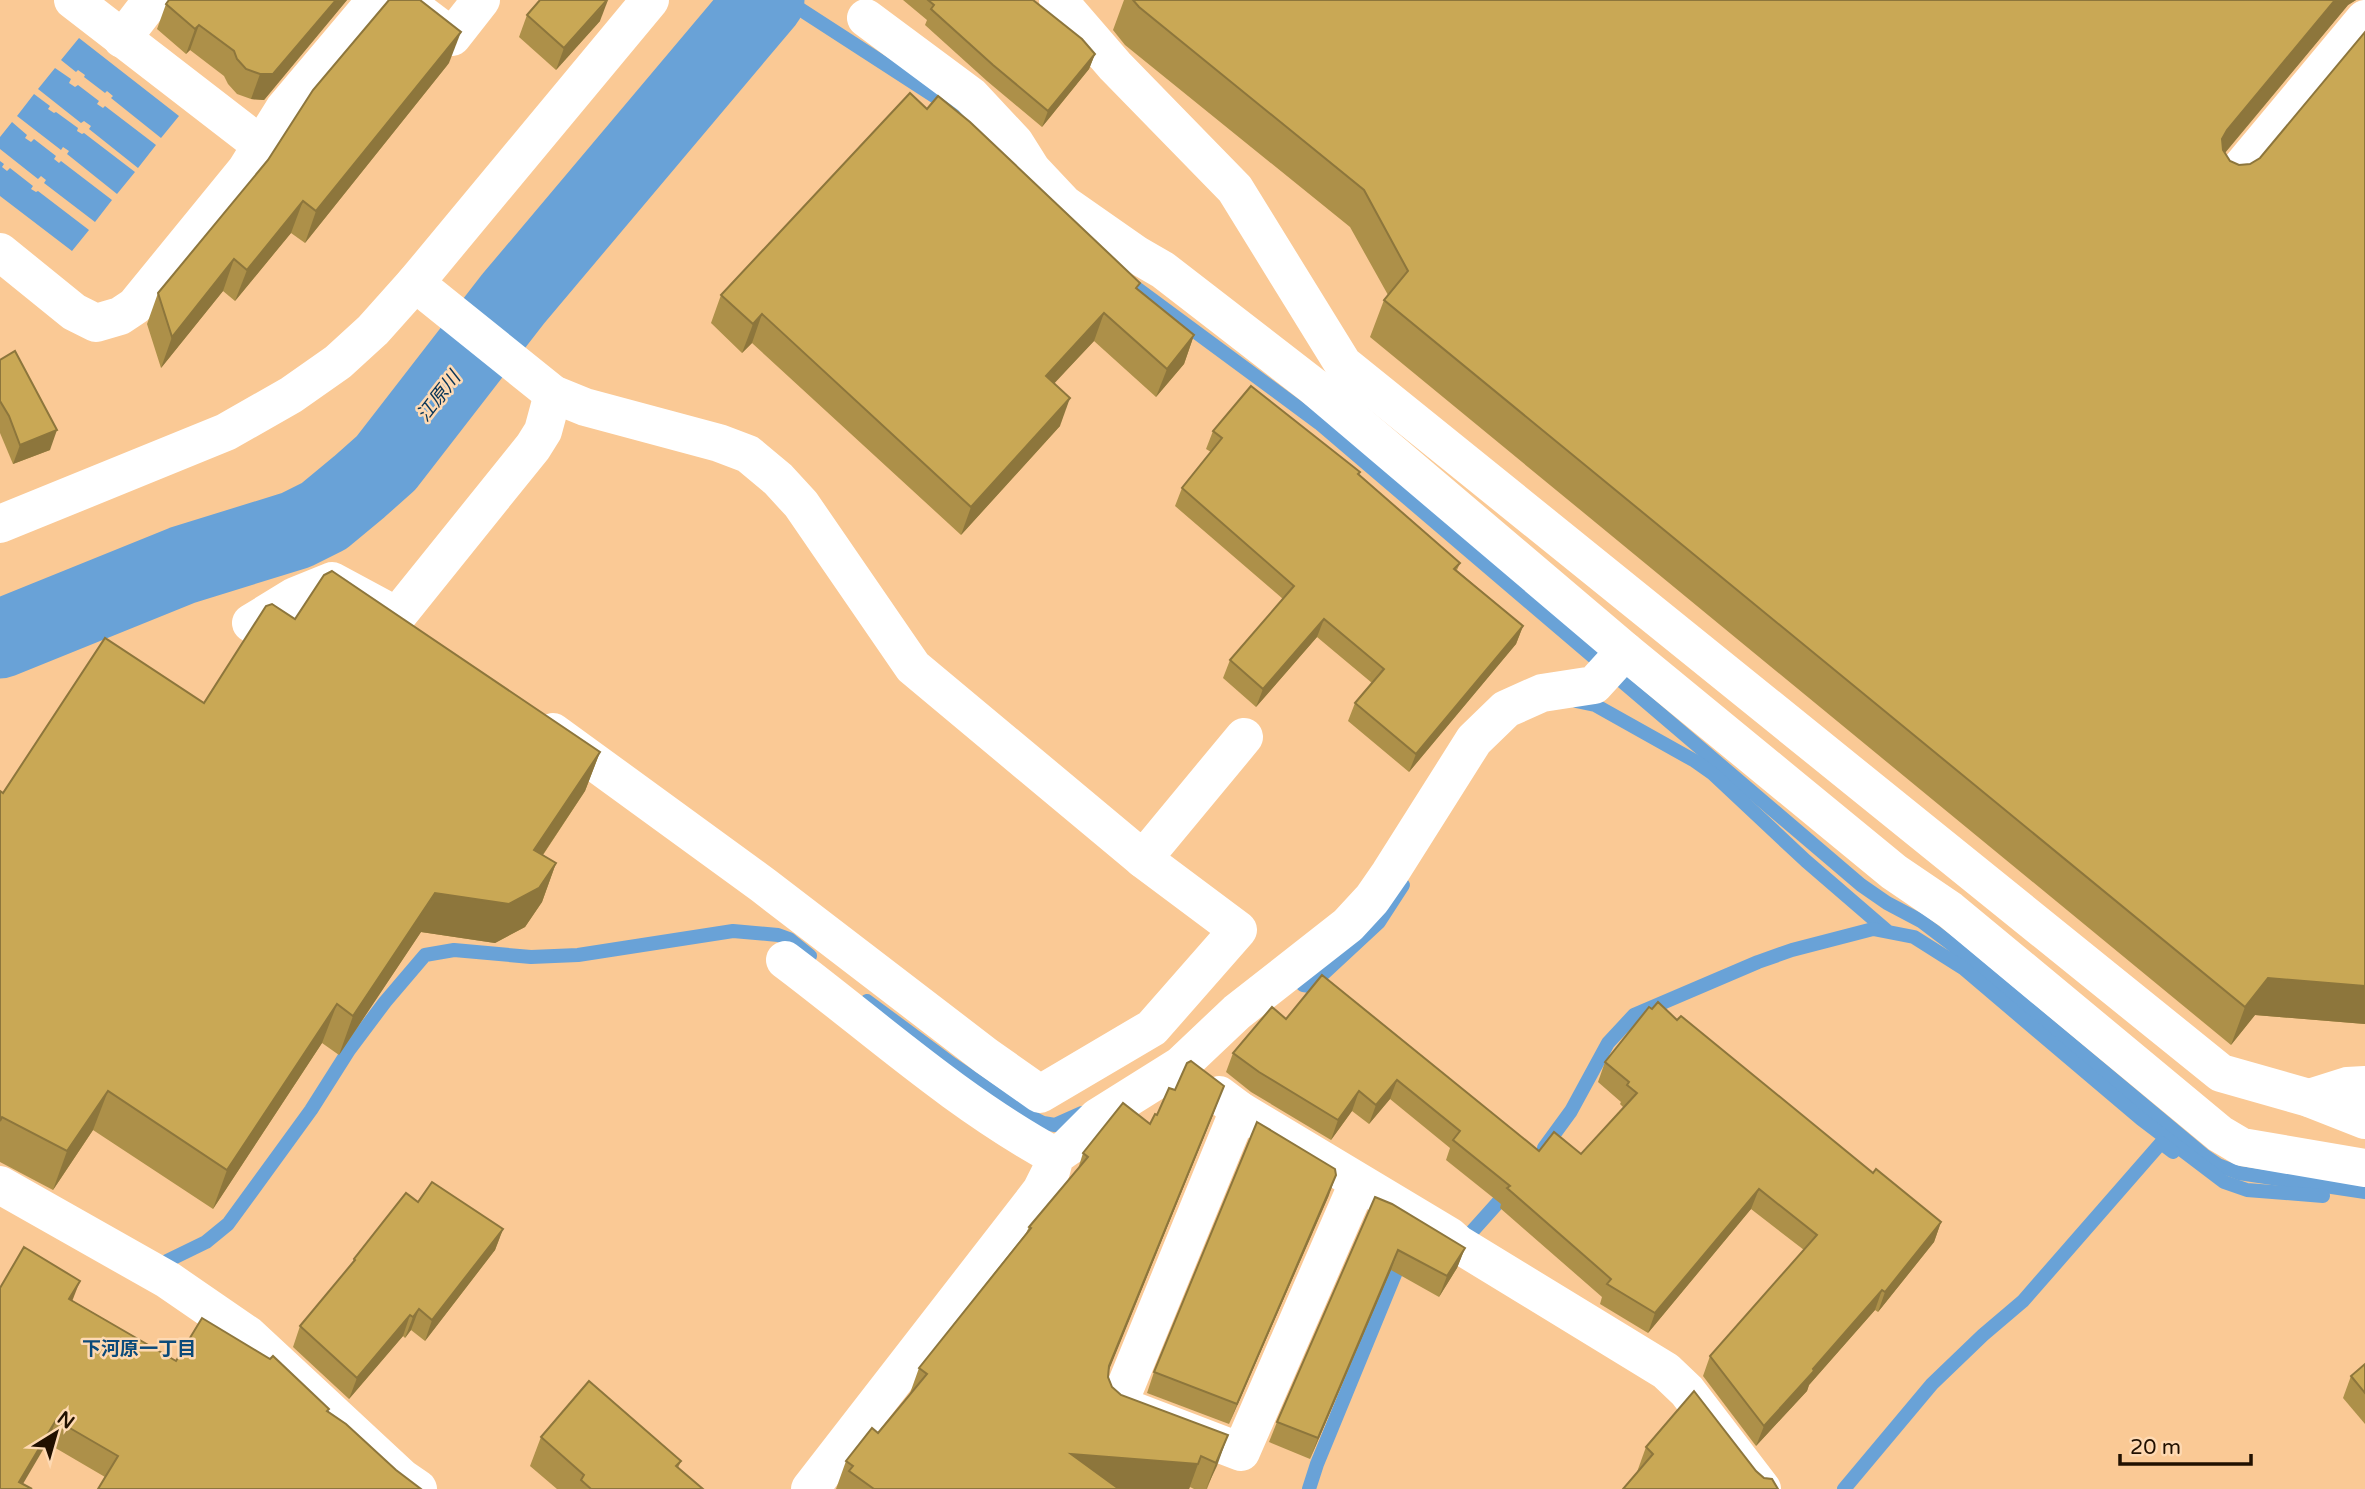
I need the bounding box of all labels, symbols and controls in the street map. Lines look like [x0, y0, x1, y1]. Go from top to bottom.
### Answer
water label: 江原川 [413, 366, 466, 426]
district label: 下河原一丁目 [82, 1338, 196, 1360]
north arrow [21, 1398, 91, 1468]
text: N [53, 1407, 78, 1434]
scale bar [2120, 1422, 2251, 1466]
text: 20 m [2130, 1435, 2181, 1460]

